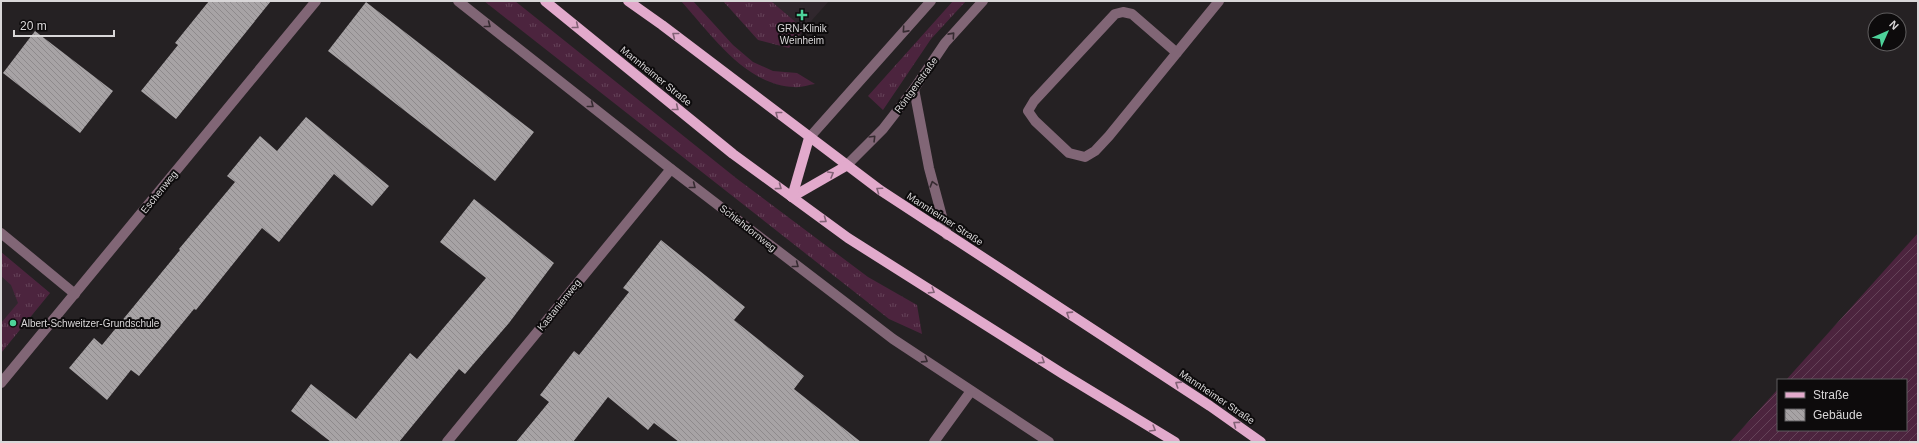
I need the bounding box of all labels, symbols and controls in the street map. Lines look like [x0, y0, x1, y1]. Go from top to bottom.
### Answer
marker: GRN-Klinik Weinheim [796, 9, 808, 21]
scale bar [14, 12, 114, 38]
north arrow [1867, 12, 1907, 52]
text: N [1887, 18, 1901, 32]
text: 20 m [20, 19, 47, 33]
one-way arrow [484, 20, 491, 27]
one-way arrow [571, 21, 578, 28]
place label: GRN-Klinik Weinheim [777, 23, 828, 46]
one-way arrow [902, 25, 910, 33]
one-way arrow [948, 32, 955, 40]
one-way arrow [672, 33, 679, 40]
street label: Mannheimer Straße [618, 44, 694, 108]
street label: Röntgenstraße [892, 55, 940, 115]
one-way arrow [586, 101, 593, 108]
one-way arrow [672, 103, 679, 110]
one-way arrow [775, 112, 782, 119]
one-way arrow [868, 135, 876, 143]
street label: Eschenweg [138, 168, 180, 216]
one-way arrow [827, 172, 834, 179]
one-way arrow [929, 180, 938, 187]
one-way arrow [689, 181, 696, 188]
one-way arrow [775, 182, 782, 189]
one-way arrow [877, 188, 884, 195]
street label: Mannheimer Straße [905, 190, 985, 248]
street label: Schlehdornweg [717, 202, 779, 254]
one-way arrow [819, 215, 826, 222]
one-way arrow [792, 260, 799, 268]
street label: Kastanienweg [535, 277, 583, 333]
one-way arrow [928, 286, 935, 294]
one-way arrow [1066, 311, 1073, 318]
marker: Albert-Schweitzer-Grundschule [8, 318, 18, 328]
place label: Albert-Schweitzer-Grundschule [21, 318, 160, 329]
one-way arrow [921, 355, 928, 363]
one-way arrow [1038, 356, 1045, 364]
street label: Mannheimer Straße [1177, 368, 1257, 427]
legend [1777, 379, 1907, 431]
one-way arrow [1175, 382, 1182, 389]
text: Straße [1813, 388, 1849, 402]
text: Gebäude [1813, 408, 1863, 422]
one-way arrow [1233, 422, 1240, 429]
one-way arrow [1149, 424, 1156, 431]

